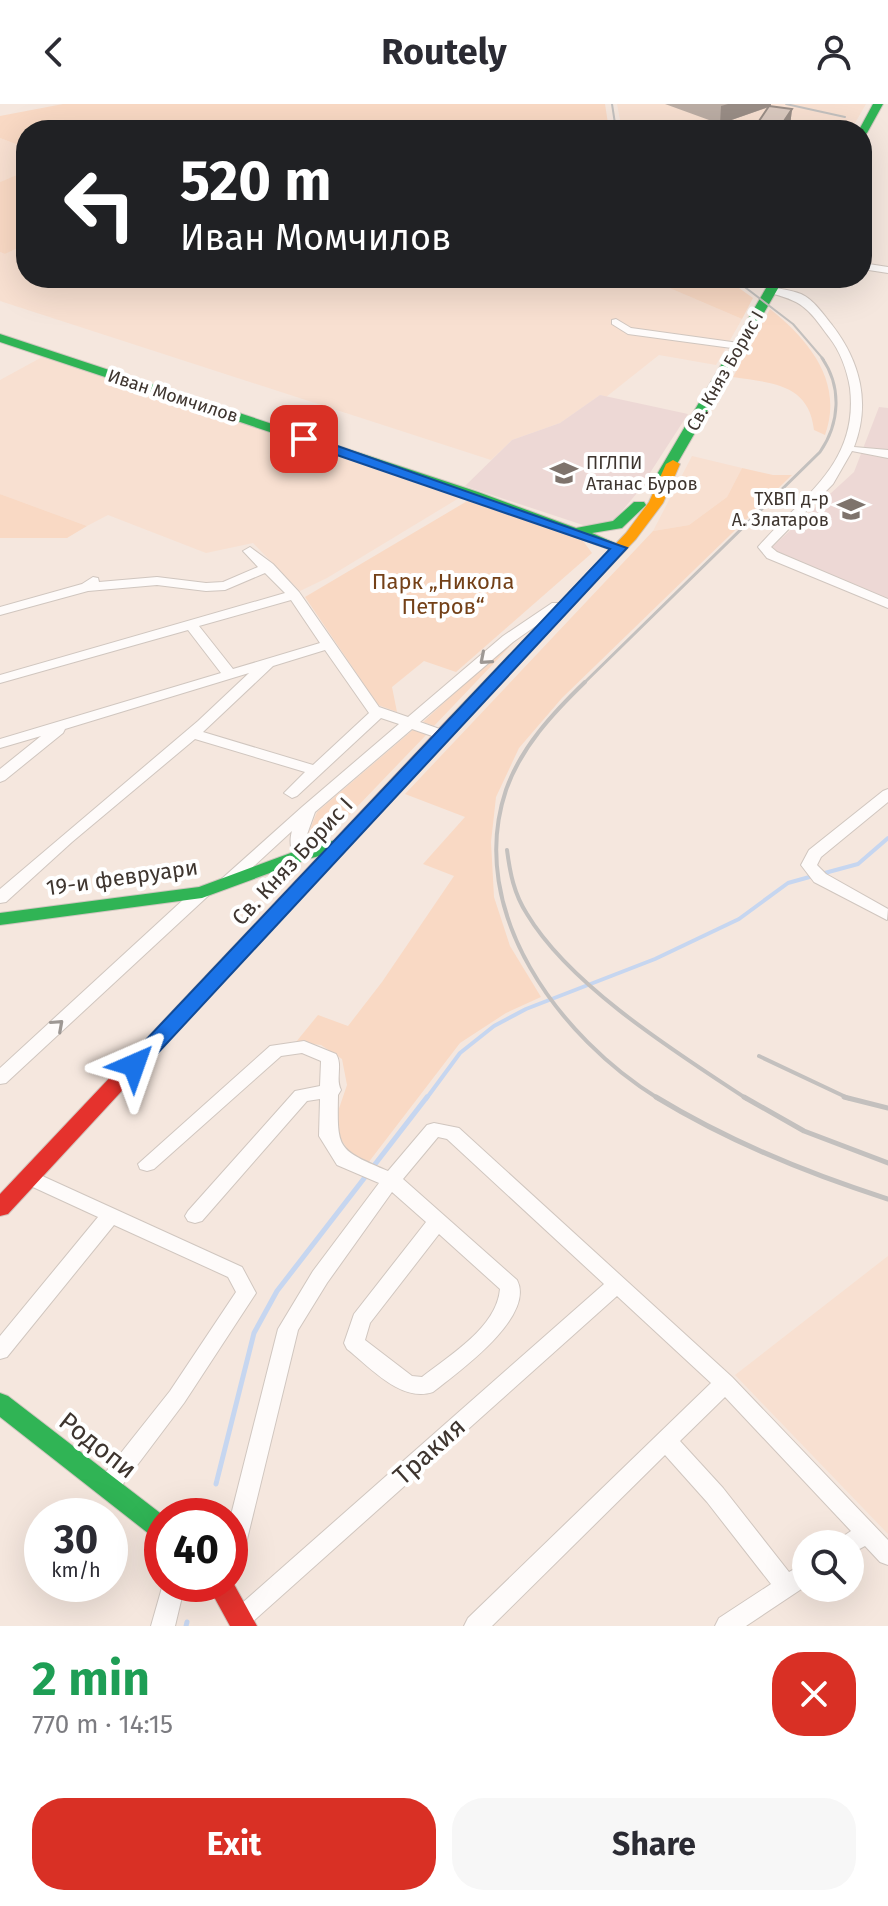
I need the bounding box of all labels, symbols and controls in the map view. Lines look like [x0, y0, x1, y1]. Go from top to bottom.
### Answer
icon: back [32, 30, 76, 74]
text: Routely [381, 30, 507, 74]
icon: person [812, 30, 856, 74]
text: 520 m [180, 148, 332, 215]
icon: left [48, 152, 152, 256]
text: Иван Момчилов [180, 216, 451, 260]
street label: Св. Княз Борис I [682, 307, 768, 435]
street label: Иван Момчилов [105, 365, 241, 427]
pin [270, 405, 338, 473]
icon: arrive [282, 417, 326, 461]
place label: ПГЛПИ Атанас Буров [586, 452, 698, 495]
school or university icon: ПГЛПИ Атанас Буров [549, 458, 579, 488]
place label: ТХВП д-р А. Златаров [732, 488, 829, 531]
school or university icon: ТХВП д-р А. Златаров [836, 494, 866, 524]
park label: Парк „Никола Петров“ [372, 568, 514, 620]
one-way arrow [479, 649, 494, 664]
street label: Св. Княз Борис I [226, 792, 359, 931]
street label: 19-и февруари [44, 853, 200, 902]
one-way arrow [48, 1021, 63, 1035]
position arrow [92, 1023, 176, 1107]
street label: Родопи [53, 1406, 143, 1485]
street label: Тракия [387, 1411, 472, 1492]
speed limit sign: 40 [144, 1498, 248, 1602]
text: 30 [54, 1516, 98, 1564]
map controls [792, 1530, 864, 1602]
button: search [792, 1530, 864, 1602]
text: km/h [51, 1558, 101, 1582]
text: 2 min [32, 1650, 150, 1708]
button: close [772, 1652, 856, 1736]
text: 770 m · 14:15 [32, 1709, 173, 1740]
button: Exit [32, 1798, 436, 1890]
button: Share [452, 1798, 856, 1890]

